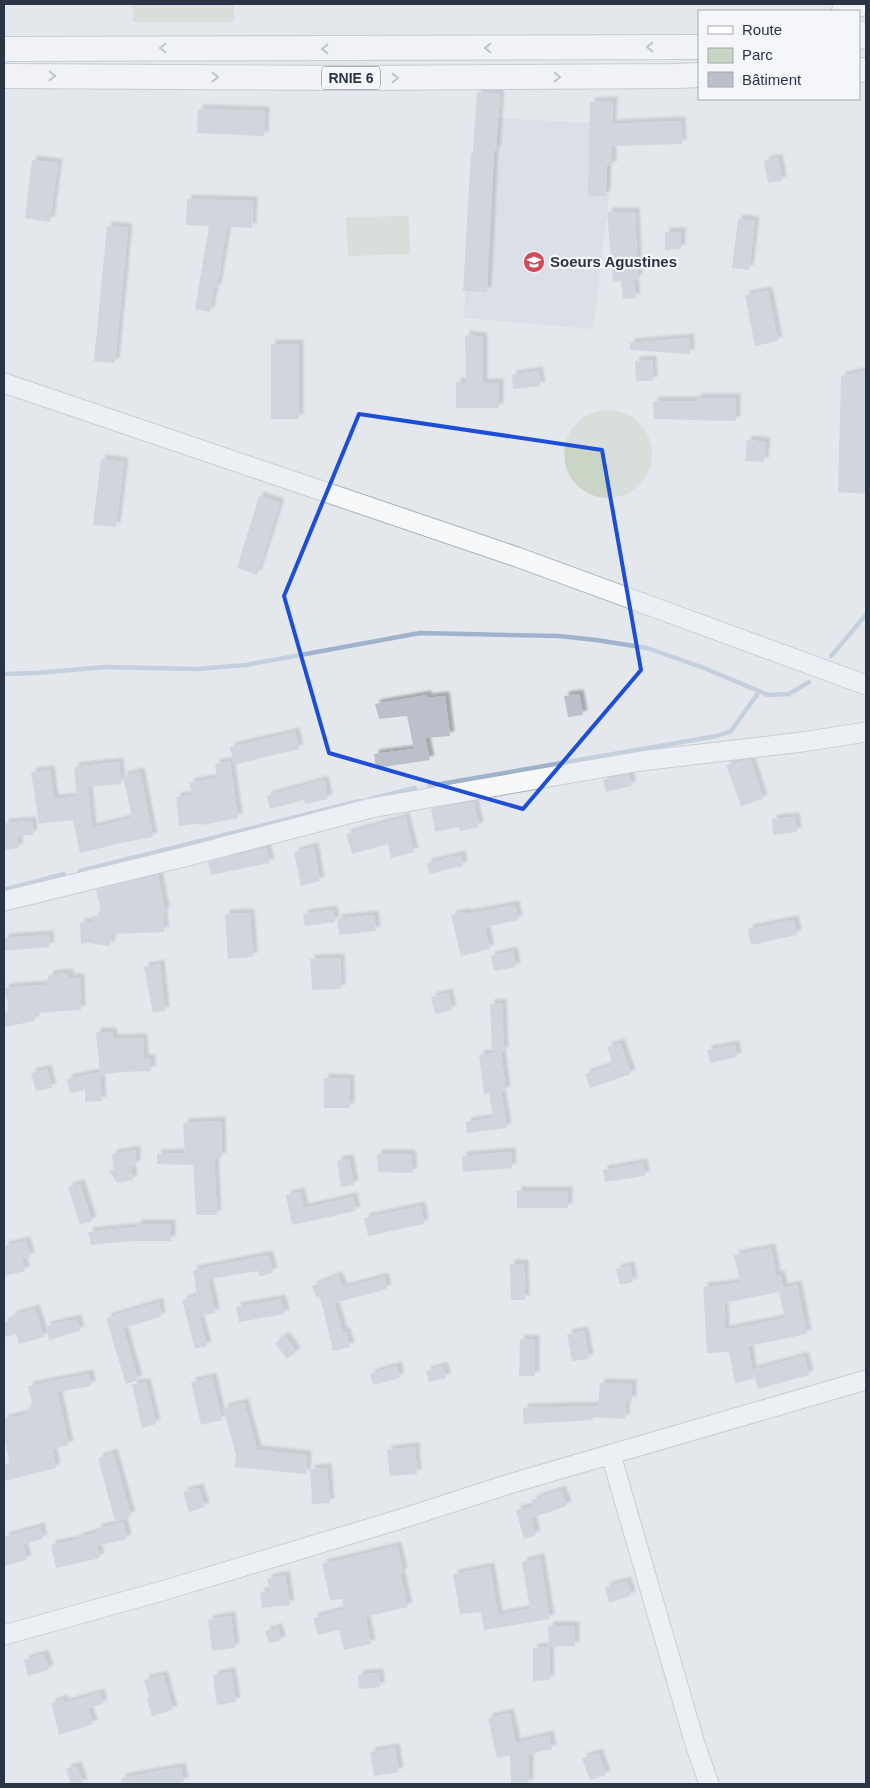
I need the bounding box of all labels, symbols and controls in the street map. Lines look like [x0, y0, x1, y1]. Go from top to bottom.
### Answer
legend [698, 10, 860, 100]
text: Route [742, 21, 782, 38]
one-way arrow [646, 42, 654, 52]
one-way arrow [158, 43, 166, 53]
one-way arrow [483, 43, 491, 53]
one-way arrow [321, 44, 328, 54]
text: Parc [742, 46, 773, 63]
road number: RNIE 6 [322, 66, 380, 90]
one-way arrow [49, 71, 57, 81]
text: Bâtiment [742, 71, 802, 88]
one-way arrow [212, 72, 219, 82]
one-way arrow [554, 72, 562, 82]
one-way arrow [392, 73, 399, 83]
school or university icon: Soeurs Agustines [522, 250, 546, 274]
place label: Soeurs Agustines [550, 253, 677, 270]

